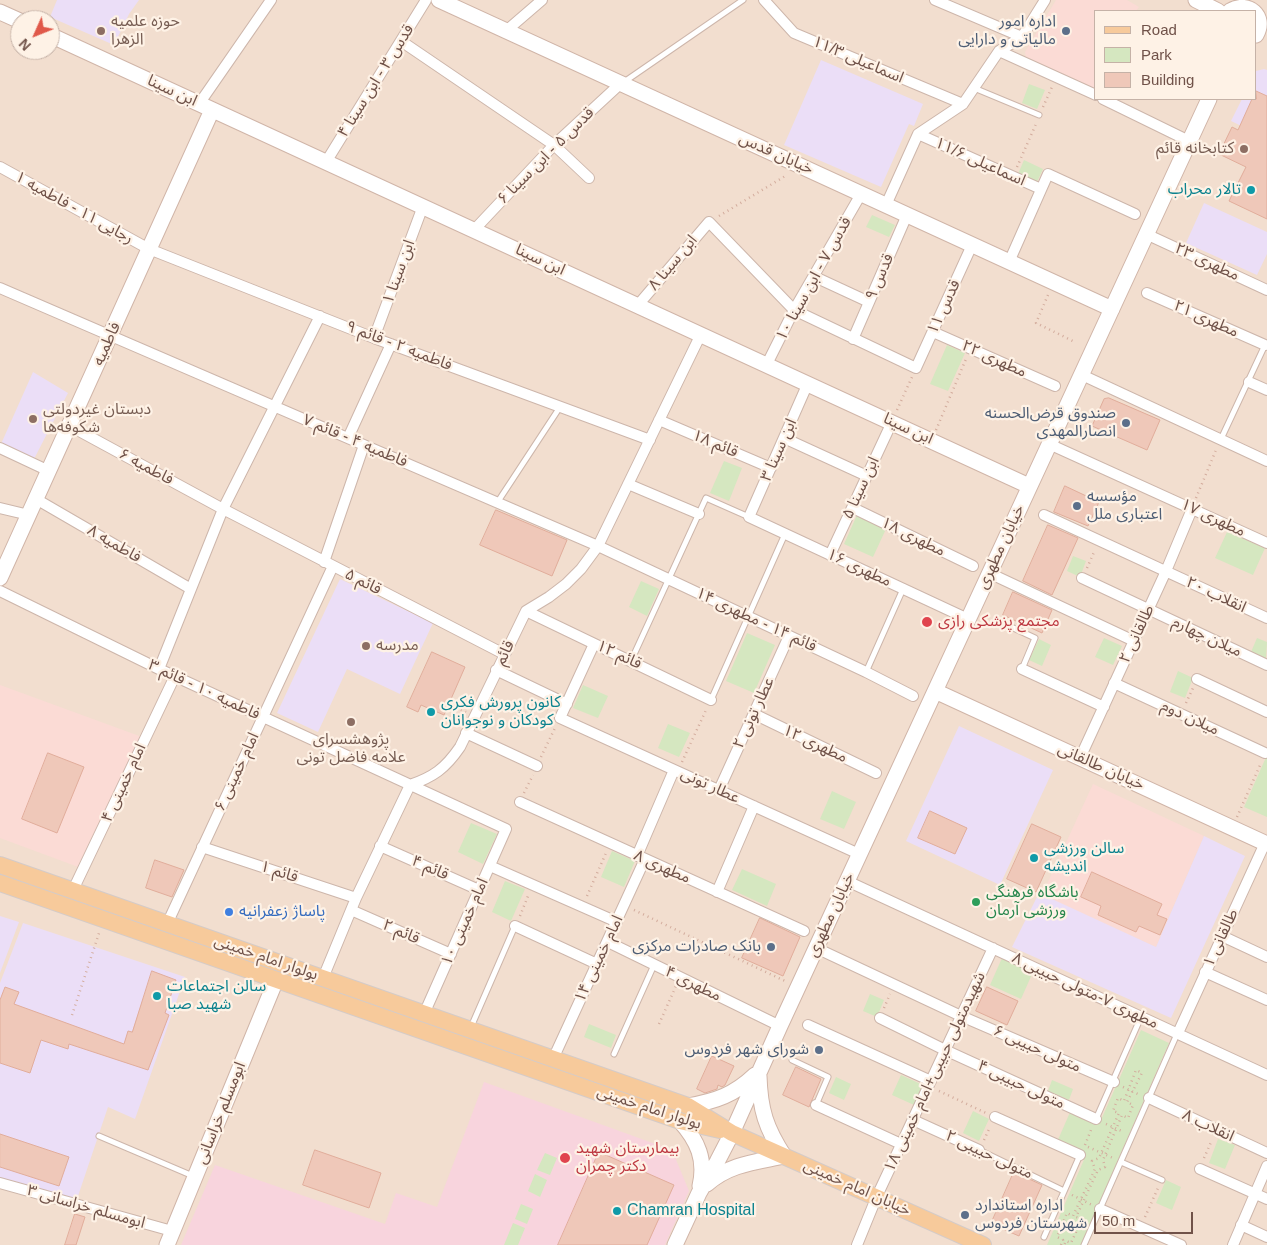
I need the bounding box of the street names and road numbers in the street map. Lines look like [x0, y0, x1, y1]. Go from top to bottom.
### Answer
street label: قدس ۳ - ابن سینا ۴ [334, 21, 418, 141]
street label: اسماعیلی ۱۱/۳ [810, 32, 906, 88]
street label: ابن سینا [144, 71, 200, 111]
street label: قدس ۵ - ابن سینا ۶ [493, 103, 599, 209]
street label: خیابان قدس [736, 129, 816, 179]
street label: اسماعیلی ۱۱/۶ [932, 133, 1028, 191]
street label: رجایی ۱۱ - فاطمیه ۱ [12, 168, 136, 248]
street label: قدس ۷ - ابن سینا ۱۰ [772, 214, 856, 344]
street label: ابن سینا ۸ [644, 231, 702, 295]
street label: ابن سینا ۱ [379, 237, 419, 307]
street label: مطهری ۲۳ [1172, 239, 1242, 285]
street label: ابن سینا [512, 240, 568, 280]
street label: قدس ۹ [862, 251, 898, 303]
street label: قدس ۱۱ [923, 277, 965, 337]
street label: مطهری ۲۱ [1171, 296, 1241, 342]
street label: فاطمیه ۲ - قائم ۹ [343, 317, 455, 375]
street label: فاطمیه [89, 319, 125, 369]
street label: مطهری ۲۲ [959, 336, 1029, 382]
street label: ابن سینا [880, 409, 936, 449]
street label: فاطمیه ۴ - قائم ۷ [300, 410, 410, 472]
street label: ابن سینا ۳ [757, 416, 801, 484]
street label: قائم ۱۸ [689, 426, 741, 462]
street label: فاطمیه ۶ [115, 445, 177, 489]
street label: ابن سینا ۵ [838, 454, 884, 522]
street label: مطهری ۱۷ [1178, 495, 1248, 541]
street label: خیابان مطهری [973, 502, 1029, 592]
street label: مطهری ۱۸ [878, 513, 948, 561]
street label: فاطمیه ۸ [84, 521, 144, 567]
street label: مطهری ۱۶ [824, 545, 894, 591]
street label: قائم ۵ [341, 565, 385, 599]
street label: انقلاب ۲۰ [1183, 573, 1249, 617]
street label: قائم ۱۴ - مطهری ۱۴ [692, 584, 820, 656]
street label: طالقانی ۲ [1115, 602, 1159, 666]
street label: میلان چهارم [1169, 613, 1245, 661]
street label: قائم ۱۲ [593, 636, 645, 674]
street label: قائم [491, 638, 519, 668]
street label: فاطمیه ۱۰ - قائم ۳ [145, 656, 263, 724]
street label: عطار تونی ۲ [729, 674, 779, 752]
street label: میلان دوم [1158, 696, 1222, 740]
street label: مطهری ۱۲ [780, 721, 850, 767]
street label: امام خمینی ۶ [210, 730, 264, 814]
street label: خیابان طالقانی [1055, 739, 1147, 795]
street label: امام خمینی ۴ [97, 741, 151, 825]
street label: عطار تونی [677, 764, 743, 808]
street label: مطهری ۸ [631, 846, 693, 888]
street label: قائم ۴ [408, 851, 452, 885]
street label: قائم ۱ [258, 857, 300, 887]
street label: خیابان مطهری [803, 870, 859, 960]
street label: امام خمینی ۱۰ [437, 875, 493, 969]
street label: طالقانی ۱ [1199, 906, 1243, 970]
street label: امام خمینی ۱۴ [570, 912, 628, 1006]
street label: قائم ۲ [379, 915, 423, 949]
street label: بولوار امام خمینی [212, 931, 320, 985]
street label: مطهری ۷-متولی حبیبی ۸ [1009, 949, 1161, 1033]
street label: مطهری ۴ [662, 962, 724, 1006]
street label: شهیدمتولی حبیبی+امام خمینی ۱۸ [880, 969, 990, 1175]
street label: متولی حبیبی ۶ [990, 1021, 1084, 1077]
street label: متولی حبیبی ۴ [974, 1056, 1068, 1114]
street label: ابومسلم خراسانی [192, 1059, 250, 1167]
street label: بولوار امام خمینی [594, 1082, 704, 1134]
street label: انقلاب ۸ [1179, 1106, 1237, 1146]
street label: متولی حبیبی ۲ [942, 1126, 1036, 1184]
street label: خیابان امام خمینی [800, 1156, 914, 1220]
street label: ابومسلم خراسانی ۳ [25, 1181, 147, 1233]

